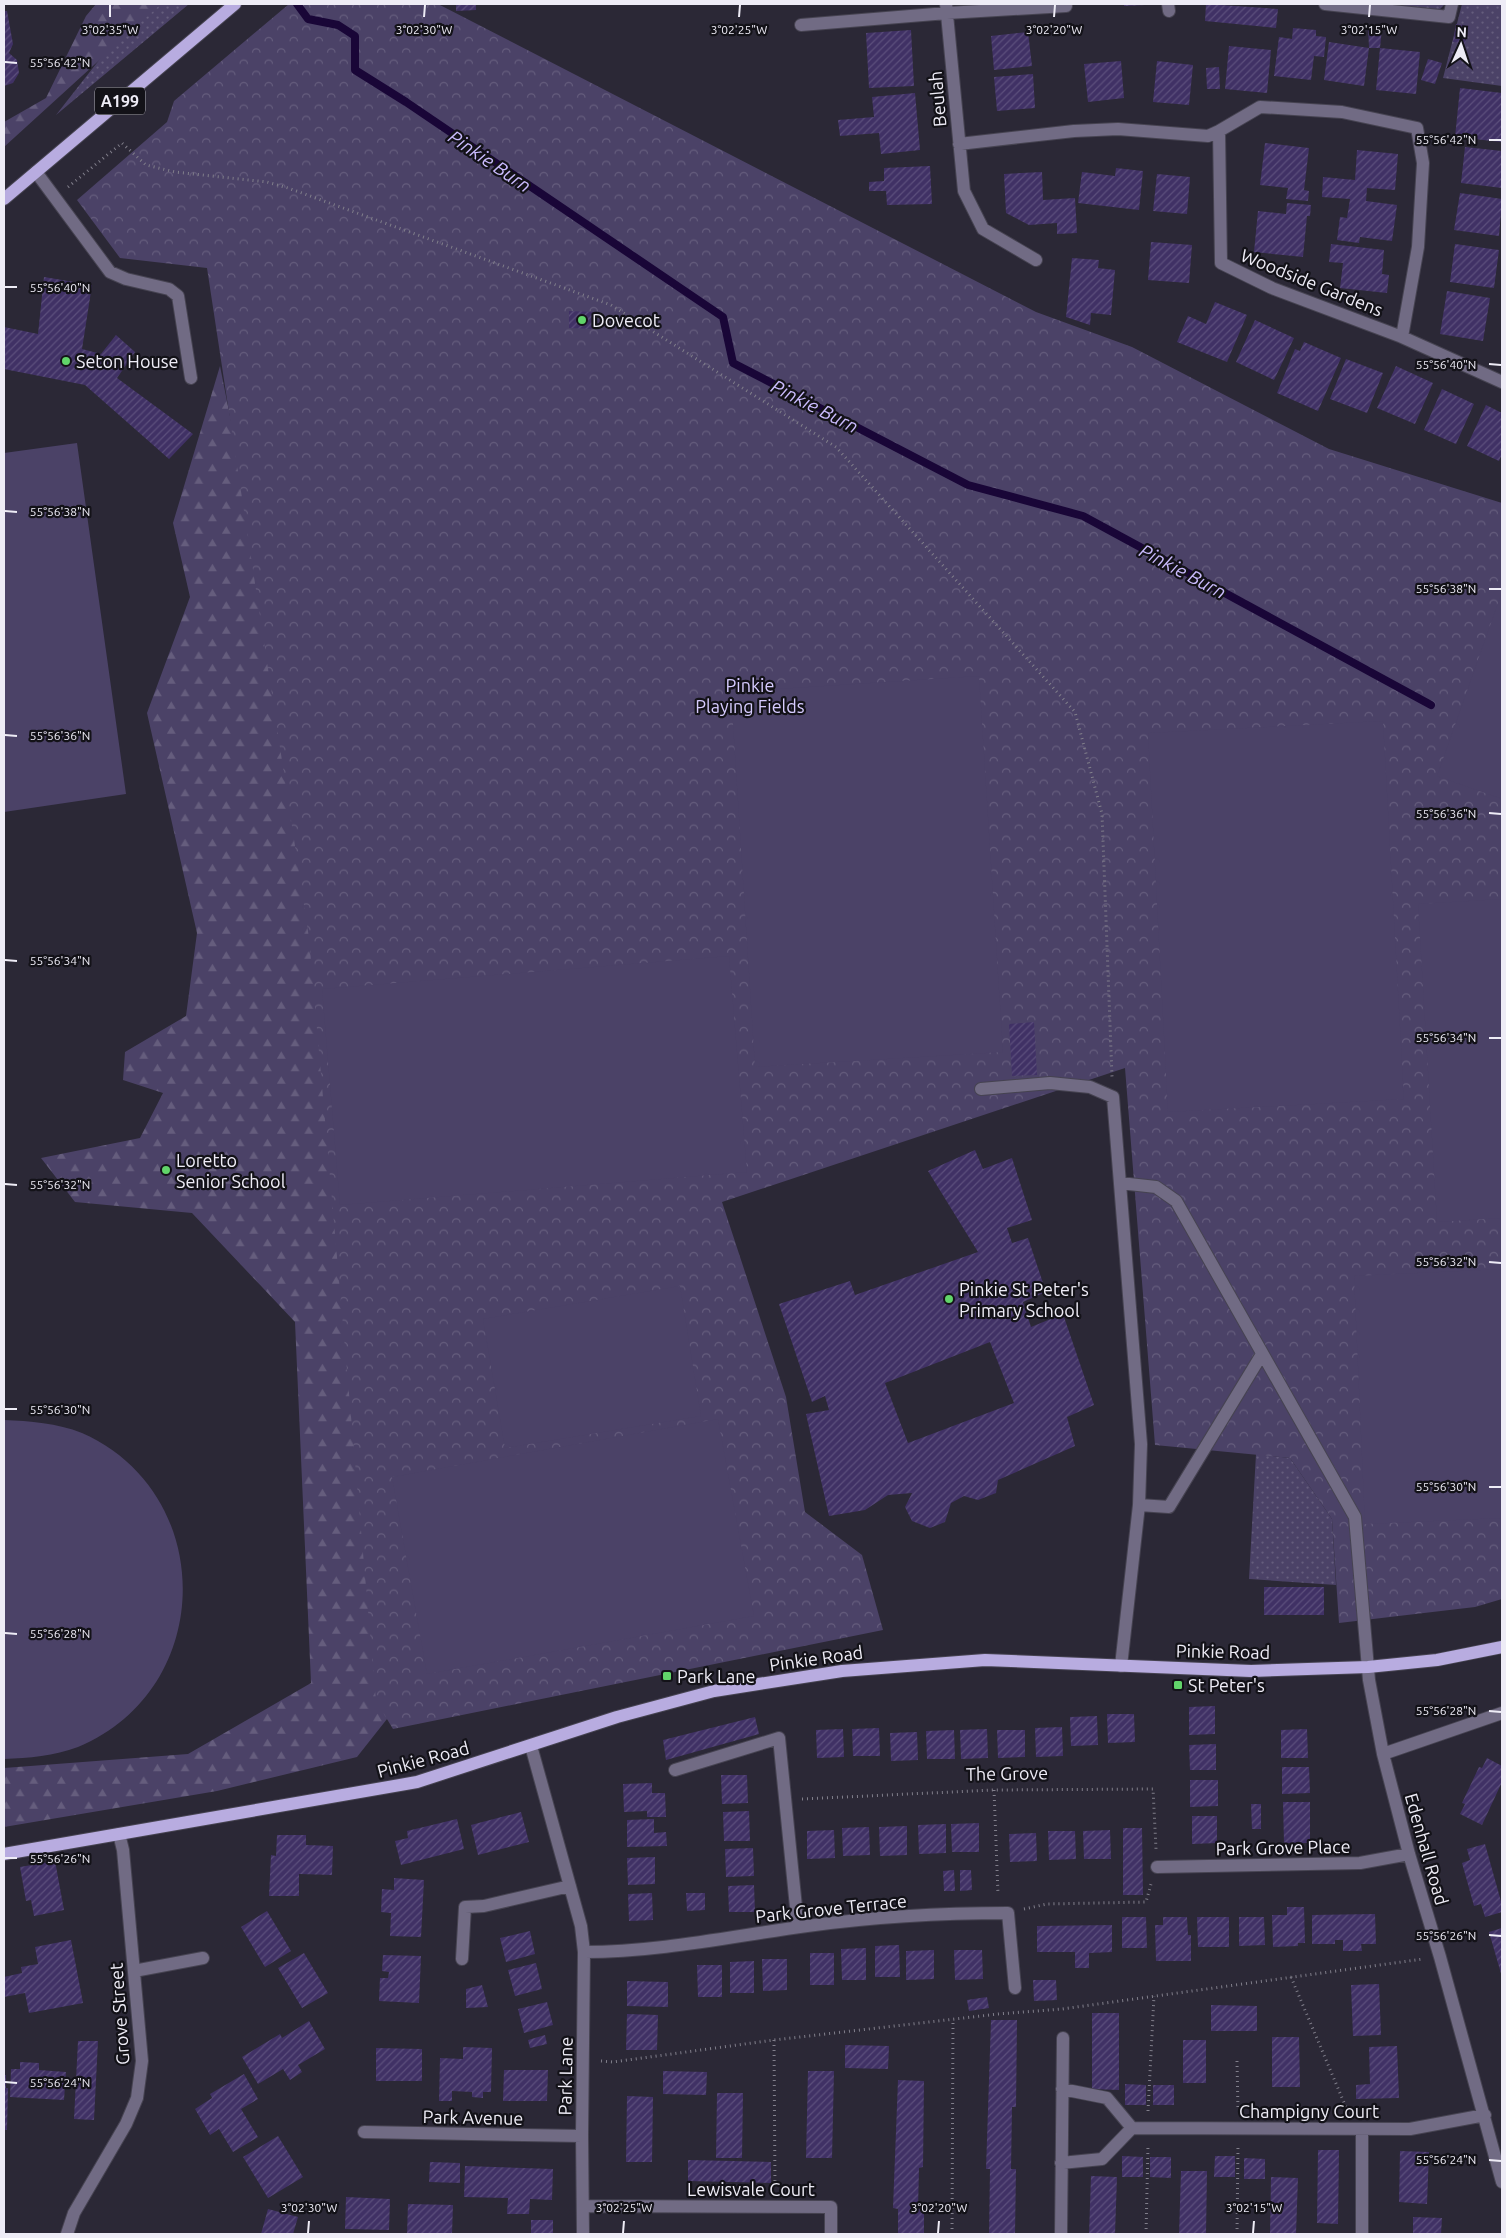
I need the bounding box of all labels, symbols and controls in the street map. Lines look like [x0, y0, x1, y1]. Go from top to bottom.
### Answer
north arrow [1436, 20, 1486, 70]
text: 3°02'35"W [82, 23, 138, 36]
text: 3°02'30"W [396, 23, 452, 36]
text: 3°02'25"W [711, 23, 767, 36]
text: 3°02'20"W [1026, 23, 1082, 36]
text: 3°02'15"W [1341, 23, 1397, 36]
text: N [1456, 24, 1467, 40]
text: 55°56'42"N [30, 56, 90, 69]
street label: Beulah [925, 70, 949, 128]
road number: A199 [95, 88, 145, 114]
water label: Pinkie Burn [445, 125, 535, 197]
text: 55°56'42"N [1416, 133, 1476, 146]
street label: Woodside Gardens [1238, 244, 1386, 320]
text: 55°56'40"N [30, 281, 90, 294]
place label: Dovecot [592, 310, 660, 330]
marker: Dovecot [576, 314, 588, 326]
place label: Seton House [76, 351, 178, 371]
marker: Seton House [60, 355, 72, 367]
text: 55°56'40"N [1416, 358, 1476, 371]
water label: Pinkie Burn [768, 375, 862, 437]
text: 55°56'38"N [30, 505, 90, 518]
water label: Pinkie Burn [1136, 539, 1230, 603]
text: 55°56'38"N [1416, 582, 1476, 595]
park label: Pinkie Playing Fields [695, 675, 805, 716]
text: 55°56'36"N [30, 729, 90, 742]
text: 55°56'36"N [1416, 807, 1476, 820]
text: 55°56'34"N [30, 954, 90, 967]
text: 55°56'34"N [1416, 1031, 1476, 1044]
place label: Loretto Senior School [176, 1150, 286, 1191]
marker: Loretto Senior School [160, 1164, 172, 1176]
text: 55°56'32"N [30, 1178, 90, 1191]
text: 55°56'32"N [1416, 1255, 1476, 1268]
place label: Pinkie St Peter's Primary School [959, 1279, 1089, 1320]
marker: Pinkie St Peter's Primary School [943, 1293, 955, 1305]
text: 55°56'30"N [30, 1403, 90, 1416]
text: 55°56'30"N [1416, 1480, 1476, 1493]
text: 55°56'28"N [30, 1627, 90, 1640]
street label: Pinkie Road [1176, 1640, 1270, 1662]
street label: Pinkie Road [768, 1642, 864, 1674]
place label: Park Lane [677, 1666, 756, 1686]
marker: Park Lane [661, 1670, 673, 1682]
place label: St Peter's [1188, 1675, 1265, 1695]
marker: St Peter's [1172, 1679, 1184, 1691]
text: 55°56'28"N [1416, 1704, 1476, 1717]
street label: Pinkie Road [375, 1737, 471, 1781]
street label: The Grove [966, 1762, 1048, 1784]
street label: Edenhall Road [1402, 1791, 1452, 1907]
street label: Park Grove Place [1215, 1836, 1351, 1858]
text: 55°56'26"N [30, 1852, 90, 1865]
street label: Park Grove Terrace [754, 1890, 908, 1926]
text: 55°56'26"N [1416, 1929, 1476, 1942]
street label: Grove Street [105, 1962, 133, 2066]
street label: Park Lane [554, 2037, 576, 2115]
text: 55°56'24"N [30, 2076, 90, 2089]
street label: Champigny Court [1239, 2101, 1379, 2121]
street label: Park Avenue [423, 2106, 523, 2128]
text: 55°56'24"N [1416, 2153, 1476, 2166]
street label: Lewisvale Court [687, 2179, 815, 2199]
text: 3°02'30"W [281, 2201, 337, 2214]
text: 3°02'25"W [596, 2201, 652, 2214]
text: 3°02'20"W [911, 2201, 967, 2214]
text: 3°02'15"W [1226, 2201, 1282, 2214]

